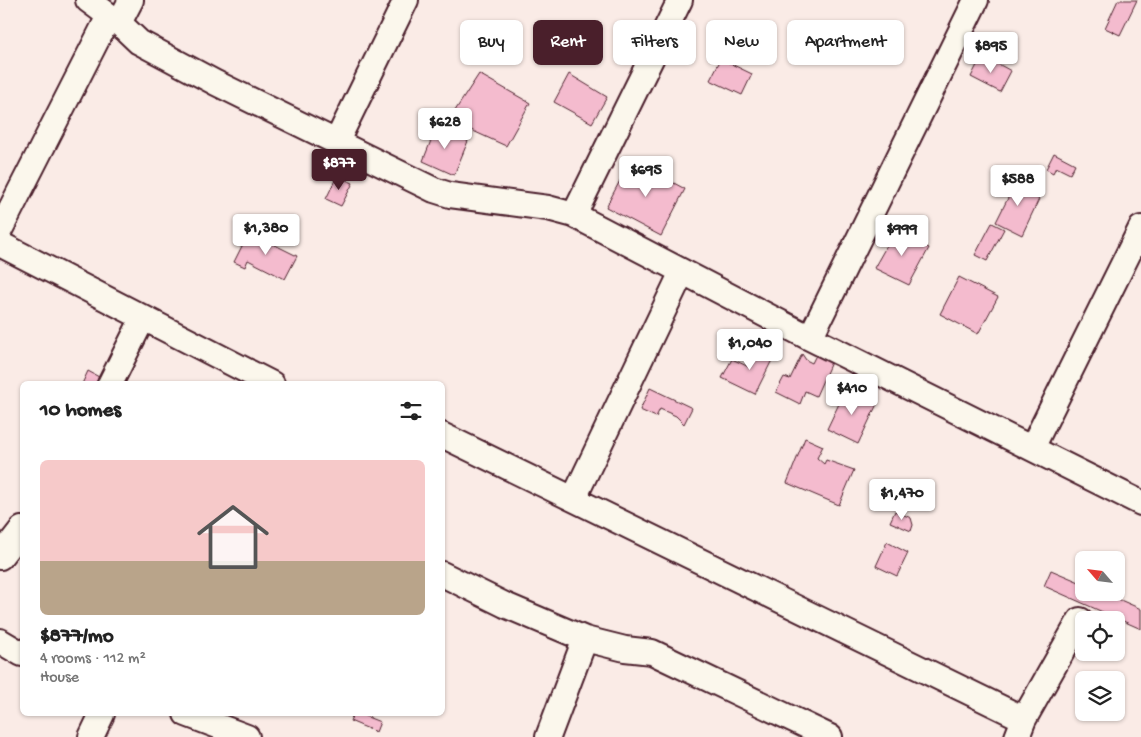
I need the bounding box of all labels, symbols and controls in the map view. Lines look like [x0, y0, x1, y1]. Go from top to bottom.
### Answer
chip: Buy [460, 20, 523, 65]
chip: Rent [533, 20, 603, 65]
chip: Filters [613, 20, 696, 65]
chip: New [706, 20, 777, 65]
chip: Apartment [787, 20, 904, 65]
pin: $895 [961, 32, 1021, 74]
text: $895 [975, 38, 1007, 57]
pin: $628 [415, 108, 475, 150]
text: $628 [429, 114, 461, 133]
pin: $877 [309, 148, 369, 191]
text: $877 [323, 155, 355, 174]
pin: $695 [616, 156, 676, 198]
text: $695 [630, 162, 662, 181]
pin: $588 [988, 164, 1048, 207]
text: $588 [1001, 171, 1035, 190]
pin: $1,380 [225, 214, 307, 256]
pin: $999 [872, 214, 932, 257]
text: $1,380 [244, 220, 288, 239]
text: $999 [886, 221, 918, 240]
pin: $1,040 [709, 328, 791, 371]
text: $1,040 [728, 335, 772, 354]
pin: $410 [822, 374, 882, 416]
text: $410 [837, 380, 867, 399]
icon: filters [397, 397, 425, 425]
text: 10 homes [40, 399, 121, 424]
pin: $1,470 [861, 478, 943, 521]
text: $1,470 [880, 485, 924, 504]
icon: home [188, 492, 278, 582]
north arrow [1075, 551, 1125, 601]
map controls [1075, 551, 1125, 721]
button: locate [1075, 611, 1125, 661]
text: $877/mo [40, 625, 114, 650]
text: 4 rooms · 112 m² [40, 650, 146, 669]
text: House [40, 669, 79, 688]
button: layers [1075, 671, 1125, 721]

